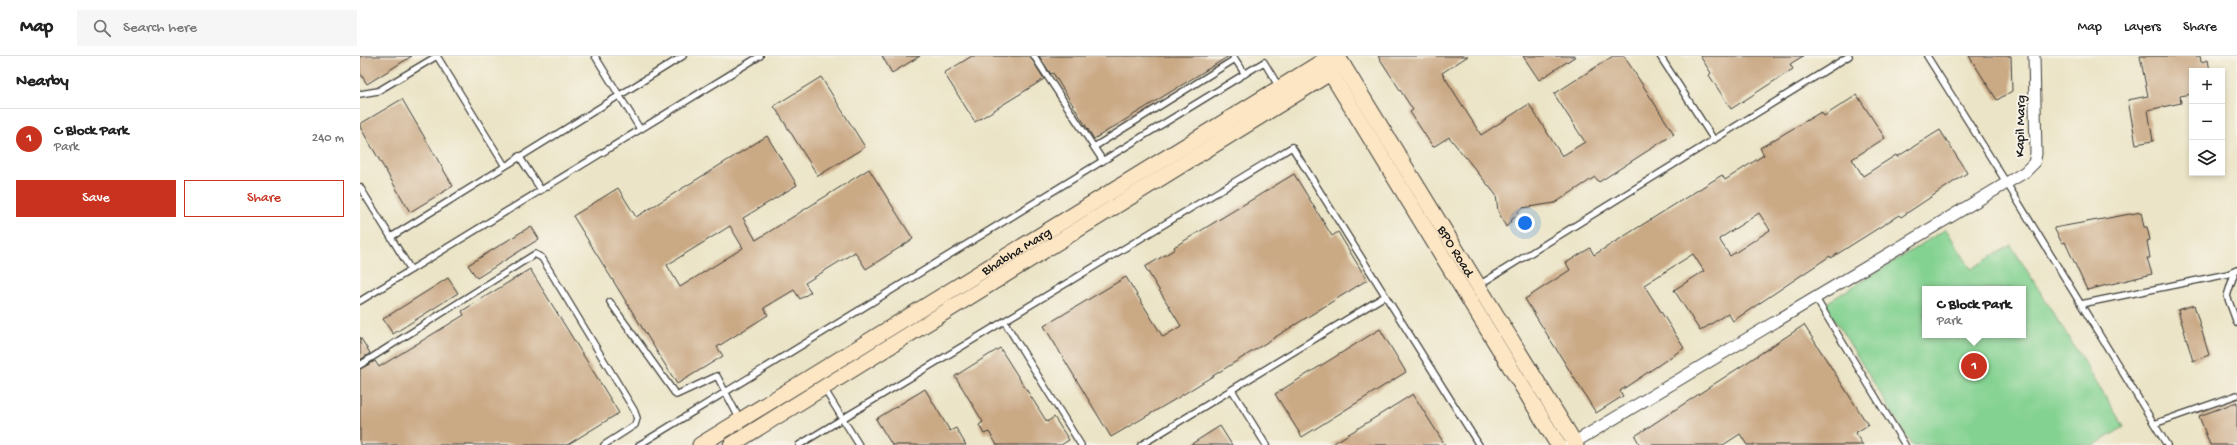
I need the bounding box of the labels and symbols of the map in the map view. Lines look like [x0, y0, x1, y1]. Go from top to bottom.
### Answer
street label: Kapil Marg [2012, 95, 2031, 157]
your location [1515, 213, 1535, 233]
street label: BPO Road [1432, 222, 1478, 282]
street label: Bhabha Marg [978, 224, 1055, 281]
pin: 1 [1961, 351, 1987, 381]

